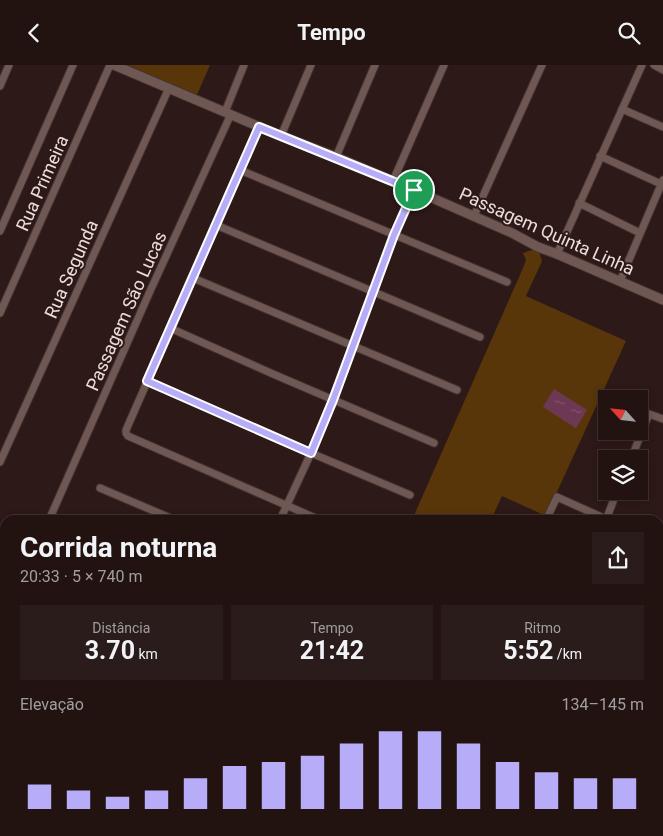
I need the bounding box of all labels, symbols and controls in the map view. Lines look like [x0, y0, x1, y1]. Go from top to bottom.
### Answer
icon: back [20, 19, 48, 47]
icon: search [615, 19, 643, 47]
text: Tempo [297, 20, 366, 45]
street label: Rua Primeira [12, 132, 72, 234]
pin [393, 169, 435, 211]
icon: arrive [400, 176, 428, 204]
street label: Passagem Quinta Linha [456, 183, 638, 279]
street label: Rua Segunda [40, 217, 102, 321]
street label: Passagem São Lucas [81, 228, 171, 394]
north arrow [598, 390, 648, 440]
map controls [598, 390, 648, 500]
button: layers [598, 450, 648, 500]
text: Corrida noturna [20, 531, 217, 564]
button: share [592, 532, 644, 584]
text: 20:33 · 5 × 740 m [20, 567, 142, 586]
text: Distância [92, 620, 150, 636]
text: Tempo [310, 620, 354, 636]
text: Ritmo [524, 620, 561, 636]
text: 3.70 [85, 636, 135, 665]
text: 21:42 [300, 636, 364, 665]
text: 5:52 [503, 636, 553, 665]
text: km [135, 646, 158, 662]
text: /km [553, 646, 582, 662]
text: Elevação [20, 695, 84, 714]
text: 134–145 m [562, 695, 644, 714]

